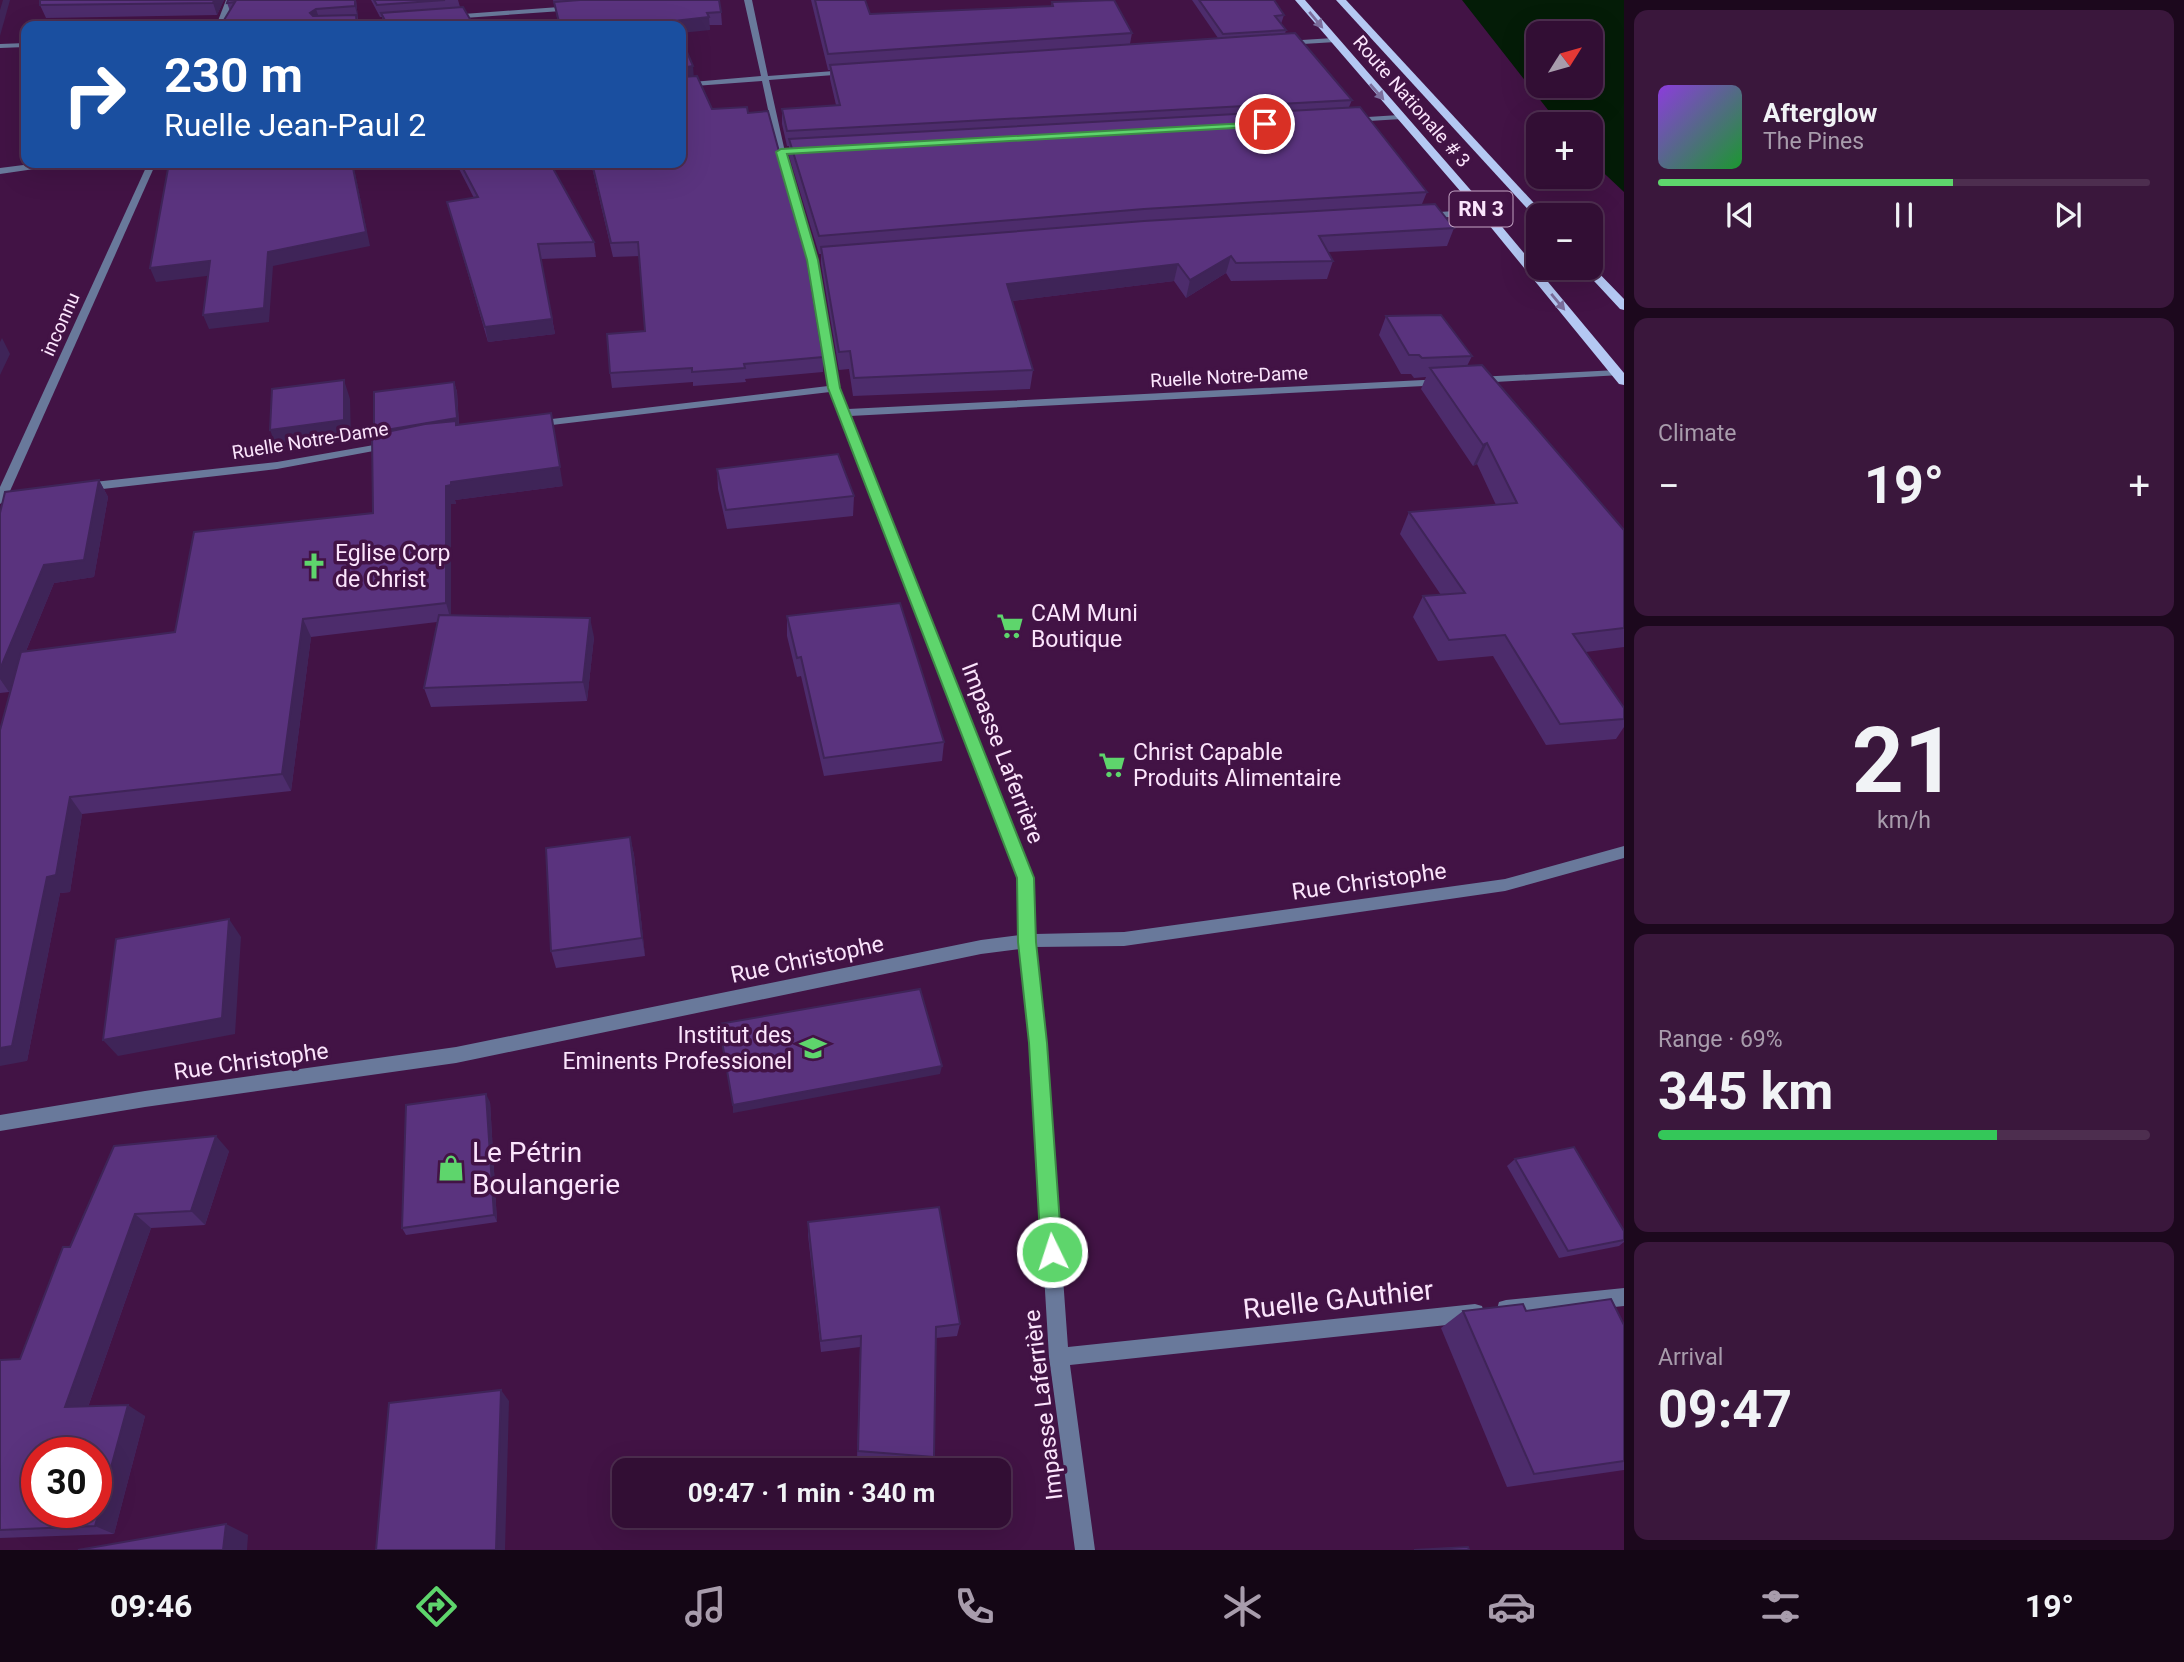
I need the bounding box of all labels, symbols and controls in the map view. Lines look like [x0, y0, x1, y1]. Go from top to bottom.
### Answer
one-way arrow [1308, 12, 1323, 29]
north arrow [1526, 21, 1603, 98]
map controls [1526, 21, 1603, 280]
street label: Route Nationale # 3 [1348, 31, 1475, 172]
text: 230 m [164, 47, 303, 104]
icon: right [49, 49, 140, 140]
one-way arrow [1369, 83, 1385, 101]
pin [1235, 94, 1295, 154]
text: Afterglow [1763, 98, 1877, 128]
icon: arrive [1246, 105, 1284, 143]
text: Ruelle Jean-Paul 2 [164, 106, 426, 144]
button: + [1526, 112, 1603, 189]
text: The Pines [1763, 128, 1864, 155]
road number: RN 3 [1450, 192, 1512, 227]
icon: previous [1721, 196, 1759, 234]
icon: pause [1885, 196, 1923, 234]
icon: next [2049, 196, 2087, 234]
button: − [1526, 203, 1603, 280]
street label: inconnu [36, 289, 85, 360]
one-way arrow [1550, 293, 1565, 310]
street label: Ruelle Notre-Dame [1150, 361, 1309, 392]
street label: Ruelle Notre-Dame [230, 417, 390, 464]
text: Climate [1658, 420, 1737, 447]
text: 19° [1864, 455, 1944, 516]
text: − [1658, 464, 1680, 508]
text: + [2128, 464, 2150, 508]
place label: Eglise Corp de Christ [335, 540, 451, 593]
church icon: Eglise Corp de Christ [299, 551, 329, 581]
place label: CAM Muni Boutique [1031, 600, 1138, 653]
supermarket icon: CAM Muni Boutique [995, 611, 1025, 641]
street label: Impasse Laferrière [956, 659, 1049, 847]
text: 21 [1852, 708, 1956, 814]
place label: Christ Capable Produits Alimentaire [1133, 739, 1341, 792]
supermarket icon: Christ Capable Produits Alimentaire [1097, 750, 1127, 780]
text: km/h [1877, 807, 1931, 834]
street label: Rue Christophe [1290, 857, 1448, 906]
street label: Rue Christophe [728, 930, 886, 989]
place label: Institut des Eminents Professionel [562, 1022, 792, 1075]
text: Range · 69% [1658, 1026, 1783, 1053]
school or university icon: Institut des Eminents Professionel [798, 1033, 828, 1063]
street label: Rue Christophe [172, 1037, 330, 1086]
text: 345 km [1658, 1061, 1833, 1122]
place label: Le Pétrin Boulangerie [472, 1136, 620, 1201]
shop icon: Le Pétrin Boulangerie [436, 1153, 466, 1183]
position arrow [1015, 1215, 1089, 1289]
street label: Ruelle GAuthier [1241, 1273, 1435, 1326]
street label: Impasse Laferrière [1018, 1308, 1069, 1502]
text: Arrival [1658, 1344, 1723, 1371]
text: 09:47 [1658, 1379, 1792, 1440]
speed limit sign: 30 [21, 1437, 112, 1528]
text: 09:47 · 1 min · 340 m [688, 1478, 935, 1508]
icon: directions [412, 1582, 461, 1631]
icon: music [681, 1582, 730, 1631]
icon: phone [950, 1582, 999, 1631]
icon: climate [1218, 1582, 1267, 1631]
icon: car [1487, 1582, 1536, 1631]
icon: filters [1756, 1582, 1805, 1631]
text: 09:46 [110, 1587, 192, 1625]
text: 19° [2025, 1587, 2074, 1625]

